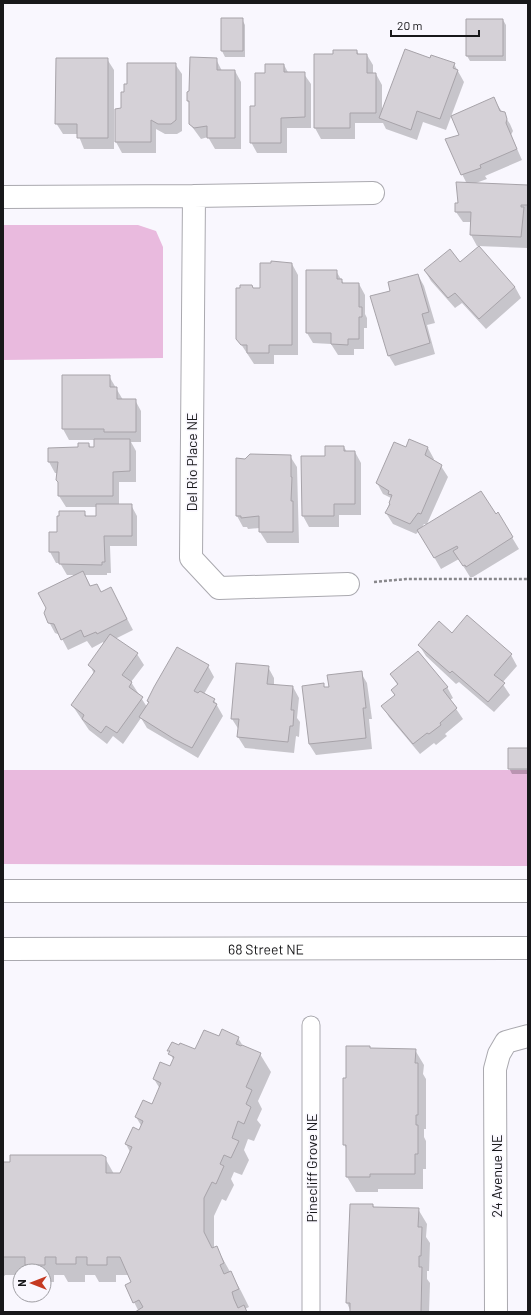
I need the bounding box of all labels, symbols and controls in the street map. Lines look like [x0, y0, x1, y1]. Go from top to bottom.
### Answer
scale bar [391, 12, 479, 38]
text: 20 m [397, 18, 423, 32]
street label: Del Rio Place NE [183, 413, 200, 511]
street label: 68 Street NE [228, 940, 304, 957]
street label: Pinecliff Grove NE [303, 1114, 320, 1222]
street label: 24 Avenue NE [488, 1134, 505, 1218]
north arrow [12, 1263, 52, 1303]
text: N [15, 1279, 28, 1287]

